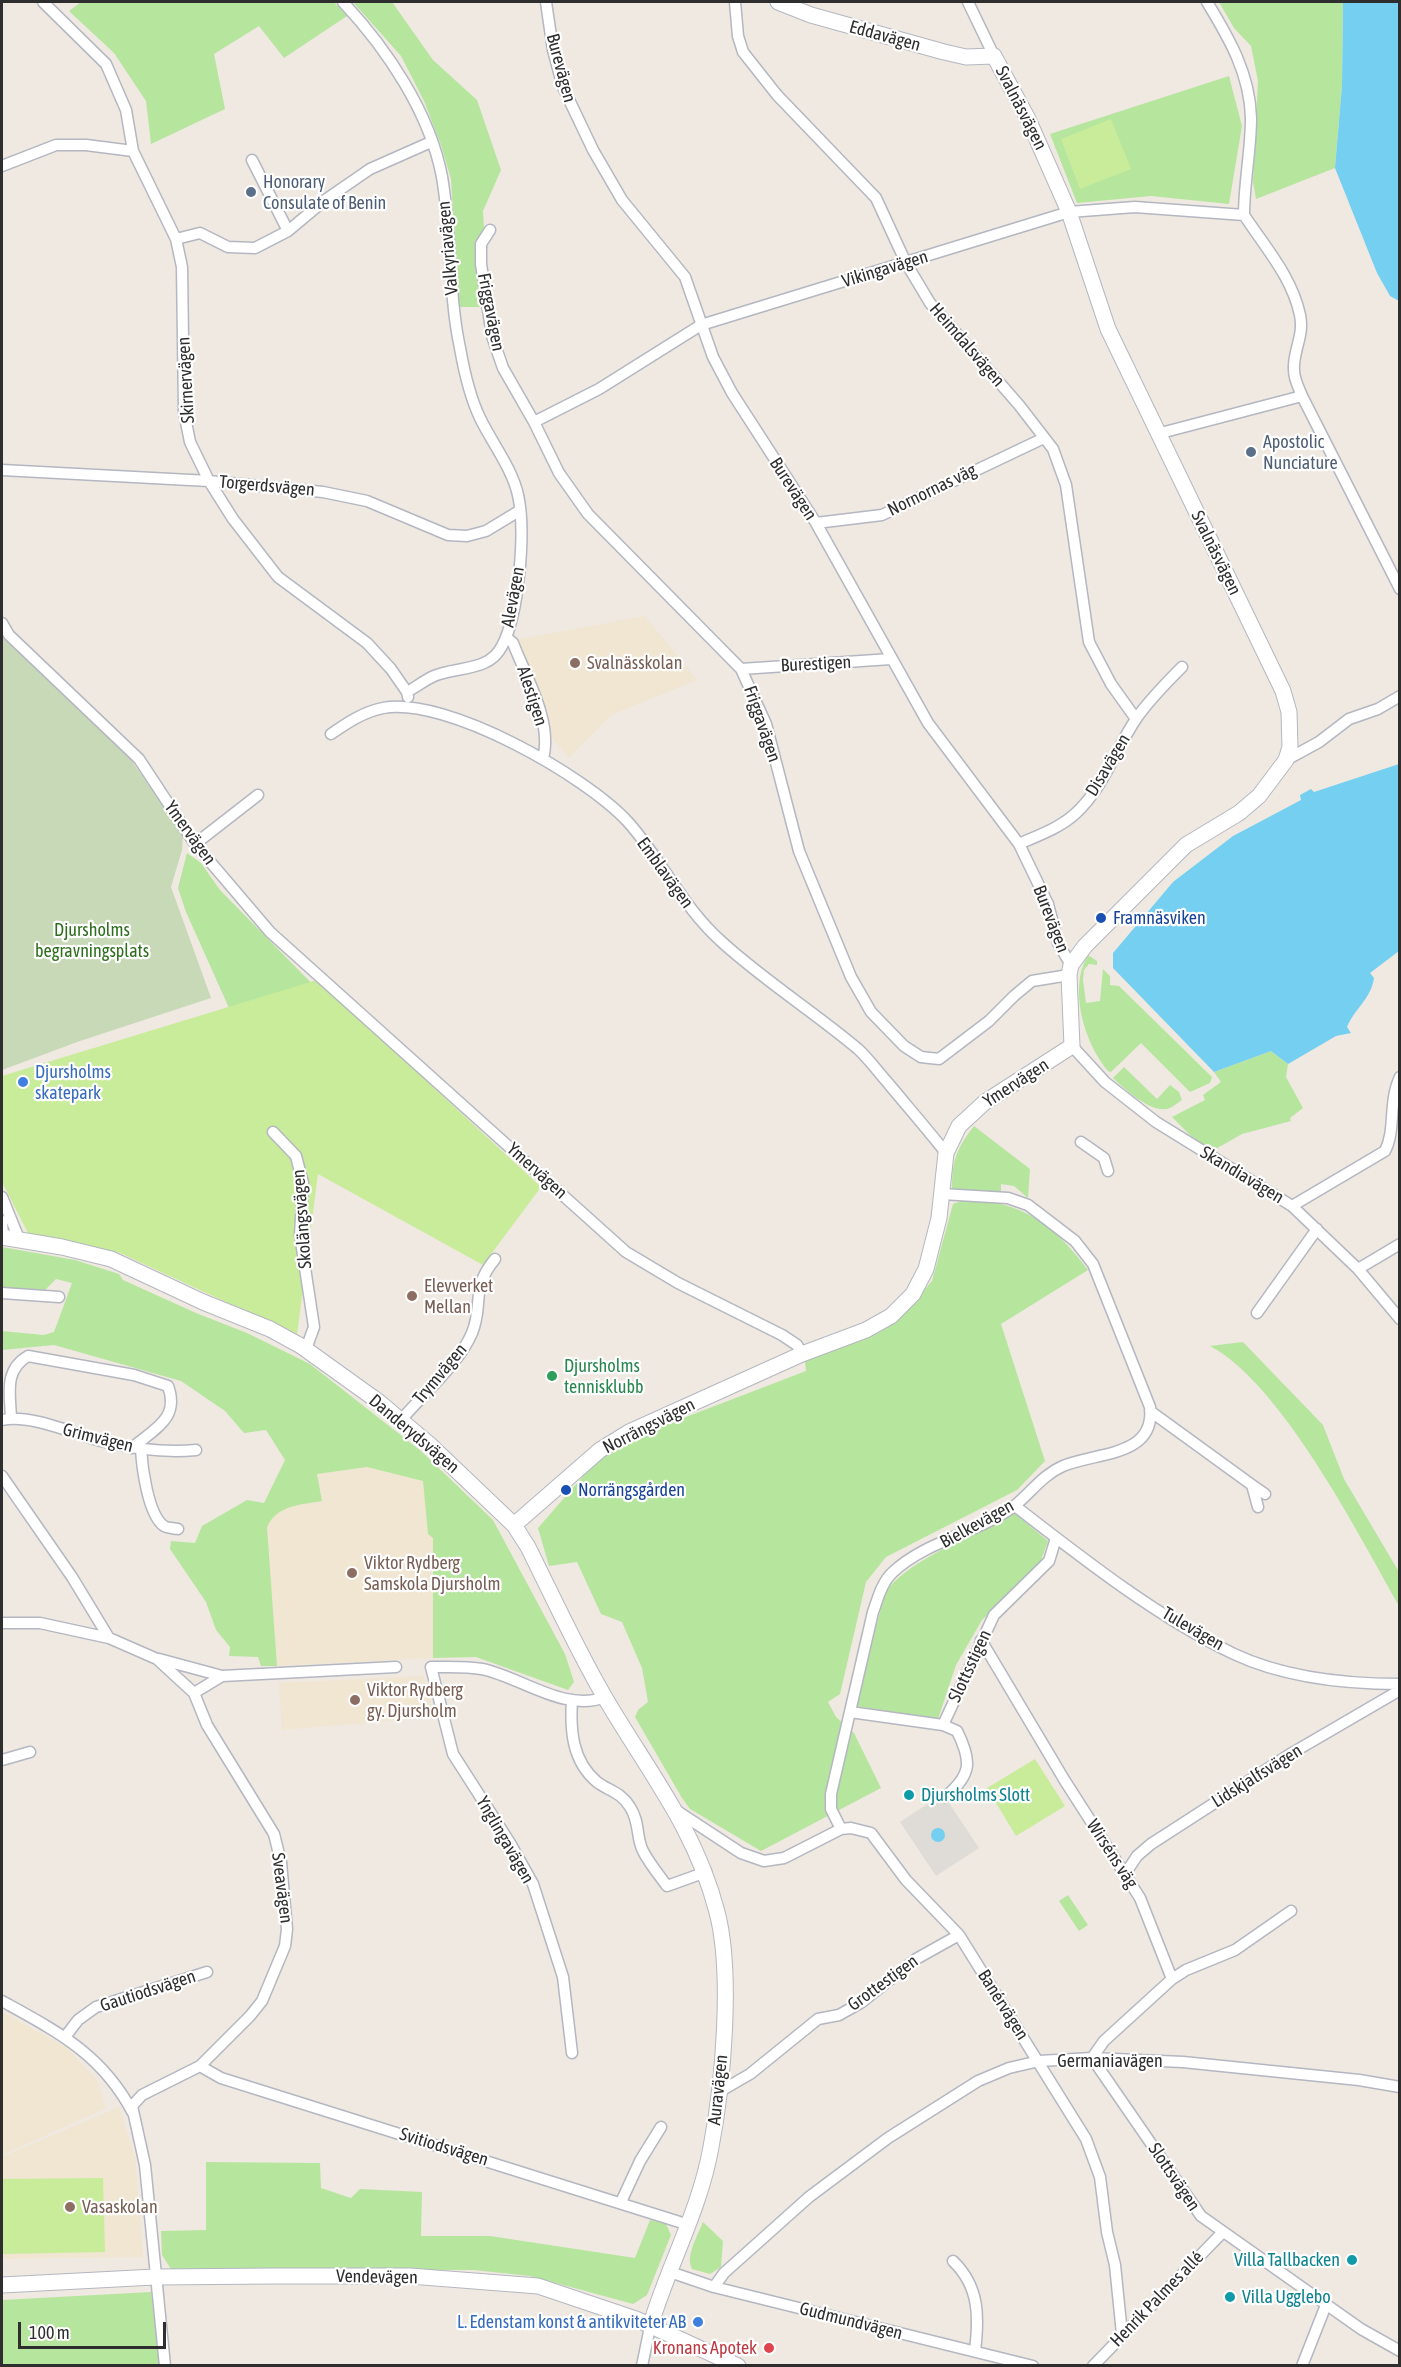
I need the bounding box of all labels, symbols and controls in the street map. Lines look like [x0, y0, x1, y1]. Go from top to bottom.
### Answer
street label: Eddavägen [847, 16, 923, 56]
street label: Burevägen [541, 31, 581, 105]
street label: Svalnäsvägen [991, 63, 1051, 153]
place label: Honorary Consulate of Benin [263, 171, 386, 213]
marker: Honorary Consulate of Benin [244, 185, 258, 199]
street label: Valkyriavägen [433, 200, 463, 296]
street label: Vikingavägen [839, 246, 931, 292]
street label: Friggavägen [473, 271, 509, 353]
street label: Heimdalsvägen [925, 299, 1009, 391]
street label: Skirnervägen [173, 336, 199, 424]
place label: Apostolic Nunciature [1263, 431, 1338, 474]
marker: Apostolic Nunciature [1244, 445, 1258, 459]
street label: Burevägen [765, 454, 821, 524]
street label: Nornornas väg [884, 459, 980, 521]
street label: Torgerdsvägen [218, 471, 316, 501]
street label: Svalnäsvägen [1186, 507, 1246, 599]
street label: Alevägen [497, 565, 529, 629]
street label: Burestigen [780, 651, 852, 677]
place label: Svalnässkolan [587, 652, 682, 674]
marker: Svalnässkolan [568, 656, 582, 670]
street label: Alestigen [512, 663, 552, 729]
street label: Friggavägen [739, 683, 785, 765]
street label: Disavägen [1081, 730, 1135, 800]
street label: Ymervägen [160, 797, 220, 869]
street label: Emblavägen [632, 833, 698, 913]
street label: Burevägen [1028, 882, 1074, 956]
place label: Framnäsviken [1113, 907, 1206, 929]
marker: Framnäsviken [1094, 911, 1108, 925]
park label: Djursholms begravningsplats [35, 919, 149, 962]
street label: Ymervägen [979, 1054, 1053, 1112]
place label: Djursholms skatepark [35, 1061, 111, 1104]
marker: Djursholms skatepark [16, 1075, 30, 1089]
street label: Ymervägen [502, 1138, 572, 1204]
street label: Skandiavägen [1196, 1142, 1288, 1208]
street label: Skolängsvägen [288, 1169, 316, 1269]
place label: Elevverket Mellan [424, 1275, 493, 1318]
marker: Elevverket Mellan [405, 1289, 419, 1303]
street label: Trymvägen [408, 1339, 472, 1409]
place label: Djursholms tennisklubb [564, 1355, 644, 1398]
marker: Djursholms tennisklubb [545, 1369, 559, 1383]
street label: Danderydsvägen [364, 1390, 464, 1478]
street label: Norrängsvägen [599, 1394, 699, 1458]
street label: Grimvägen [61, 1419, 135, 1457]
place label: Norrängsgården [578, 1479, 685, 1501]
marker: Norrängsgården [559, 1483, 573, 1497]
street label: Bielkevägen [936, 1495, 1018, 1553]
place label: Viktor Rydberg Samskola Djursholm [364, 1552, 500, 1594]
marker: Viktor Rydberg Samskola Djursholm [345, 1566, 359, 1580]
street label: Tulevägen [1158, 1603, 1228, 1655]
street label: Slottsstigen [944, 1626, 996, 1706]
place label: Viktor Rydberg gy. Djursholm [367, 1679, 463, 1722]
marker: Viktor Rydberg gy. Djursholm [348, 1693, 362, 1707]
street label: Lidskjalfsvägen [1208, 1740, 1306, 1812]
place label: Djursholms Slott [921, 1784, 1030, 1806]
marker: Djursholms Slott [902, 1788, 916, 1802]
street label: Ynglingavägen [471, 1793, 539, 1887]
street label: Wirséns väg [1082, 1815, 1142, 1893]
street label: Sveavägen [267, 1851, 297, 1925]
street label: Grottestigen [844, 1950, 922, 2016]
street label: Gautiodsvägen [98, 1965, 198, 2017]
street label: Banérvägen [973, 1966, 1033, 2044]
street label: Germaniavägen [1057, 2050, 1163, 2072]
street label: Auravägen [704, 2054, 732, 2126]
street label: Svitiodsvägen [397, 2123, 491, 2171]
street label: Slottsvägen [1143, 2139, 1205, 2215]
place label: Vasaskolan [82, 2196, 158, 2218]
marker: Vasaskolan [63, 2200, 77, 2214]
street label: Henrik Palmes allé [1106, 2247, 1208, 2351]
place label: Villa Tallbacken [1234, 2249, 1340, 2271]
marker: Villa Tallbacken [1345, 2253, 1359, 2267]
street label: Vendevägen [336, 2265, 418, 2289]
place label: Villa Ugglebo [1242, 2286, 1331, 2308]
marker: Villa Ugglebo [1223, 2290, 1237, 2304]
street label: Gudmundvägen [797, 2298, 905, 2344]
scale bar [21, 2310, 170, 2348]
place label: L. Edenstam konst & antikviteter AB [457, 2311, 686, 2333]
marker: L. Edenstam konst & antikviteter AB [691, 2315, 705, 2329]
text: 100 m [29, 2322, 70, 2343]
place label: Kronans Apotek [653, 2337, 757, 2359]
marker: Kronans Apotek [762, 2341, 776, 2355]

